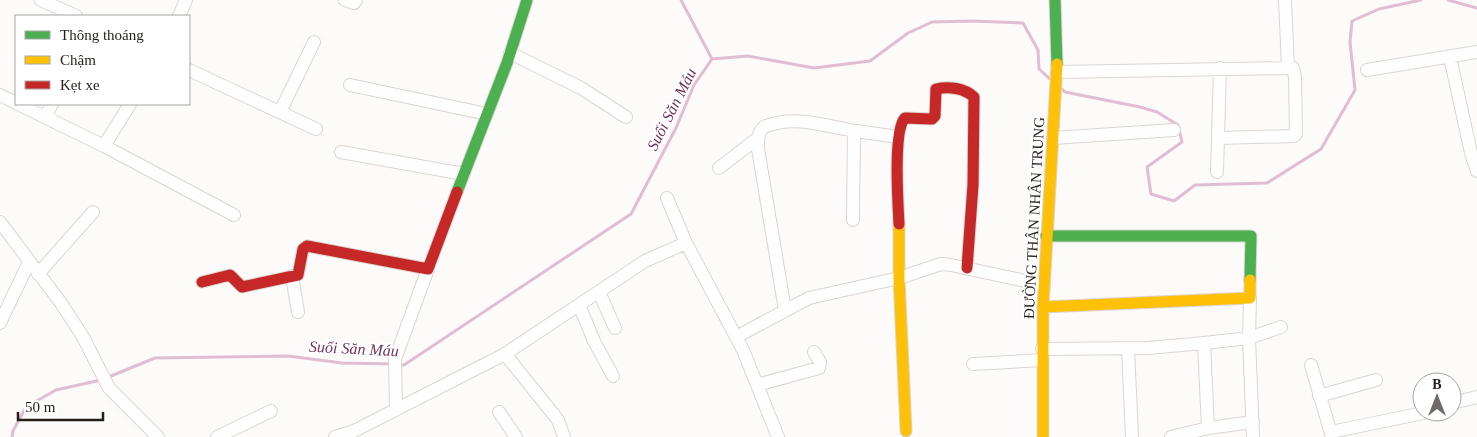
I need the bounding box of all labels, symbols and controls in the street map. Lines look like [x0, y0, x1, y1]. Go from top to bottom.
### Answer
legend [15, 15, 190, 105]
text: Thông thoáng [60, 27, 144, 43]
text: Chậm [60, 52, 96, 68]
water label: Suối Săn Máu [643, 65, 699, 153]
text: Kẹt xe [60, 77, 100, 93]
street label: ĐƯỜNG THÂN NHÂN TRUNG [1021, 116, 1047, 319]
water label: Suối Săn Máu [309, 338, 399, 359]
north arrow [1412, 372, 1462, 422]
text: B [1432, 377, 1442, 392]
scale bar [18, 390, 102, 422]
text: 50 m [25, 399, 56, 415]

